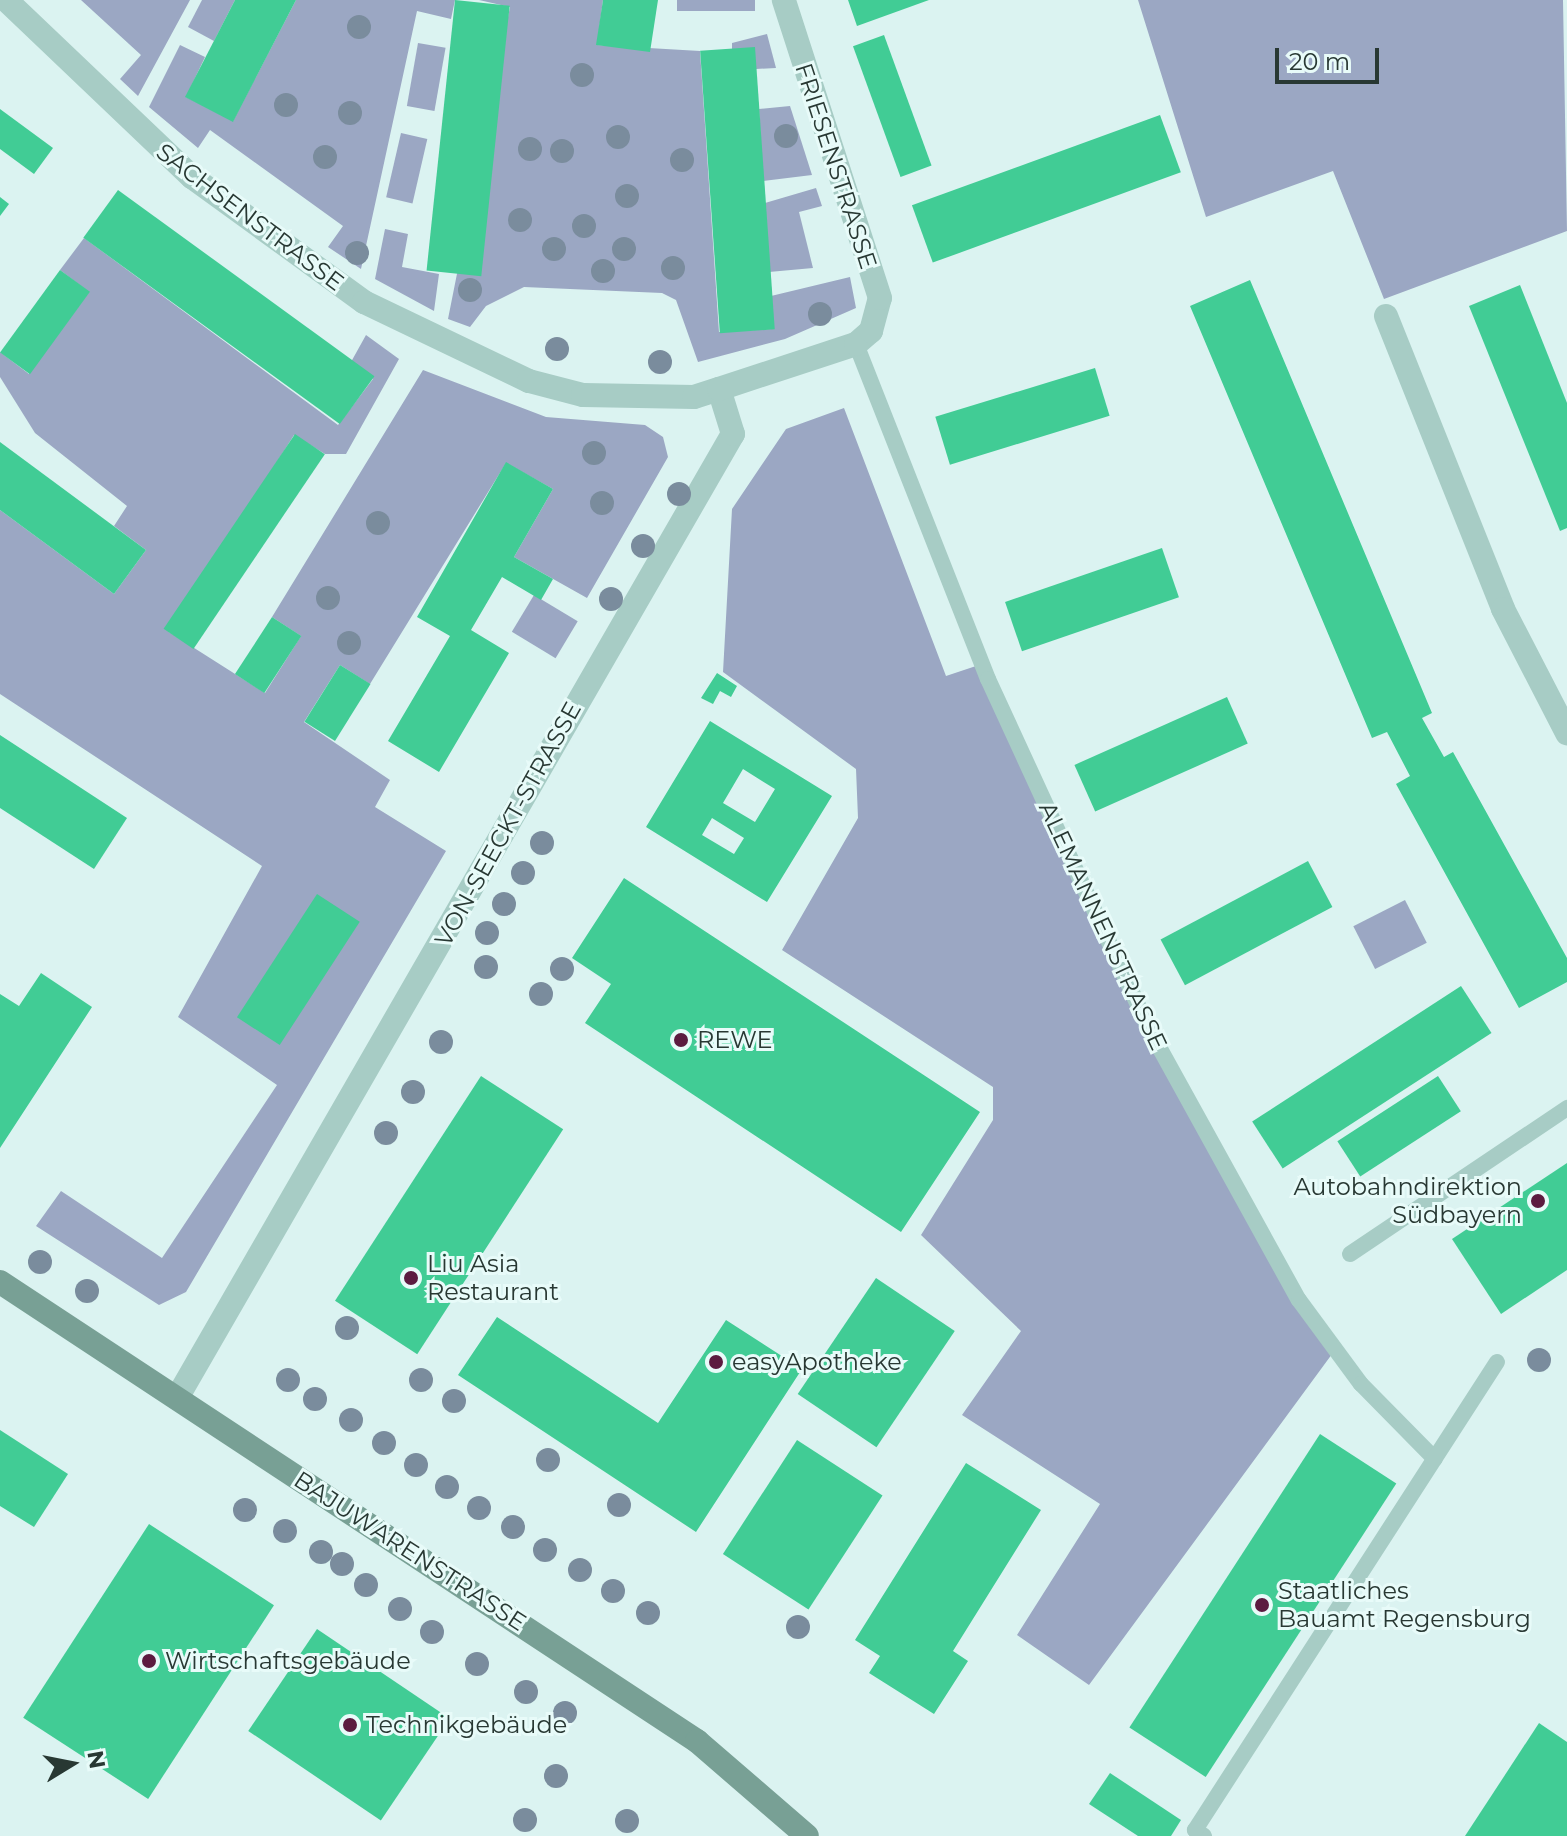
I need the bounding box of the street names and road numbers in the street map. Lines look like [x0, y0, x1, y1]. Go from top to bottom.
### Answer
street label: FRIESENSTRASSE [789, 59, 883, 273]
street label: SACHSENSTRASSE [151, 137, 349, 297]
street label: VON-SEECKT-STRASSE [429, 697, 587, 951]
street label: ALEMANNENSTRASSE [1033, 797, 1173, 1055]
street label: BAJUWARENSTRASSE [289, 1465, 531, 1637]

